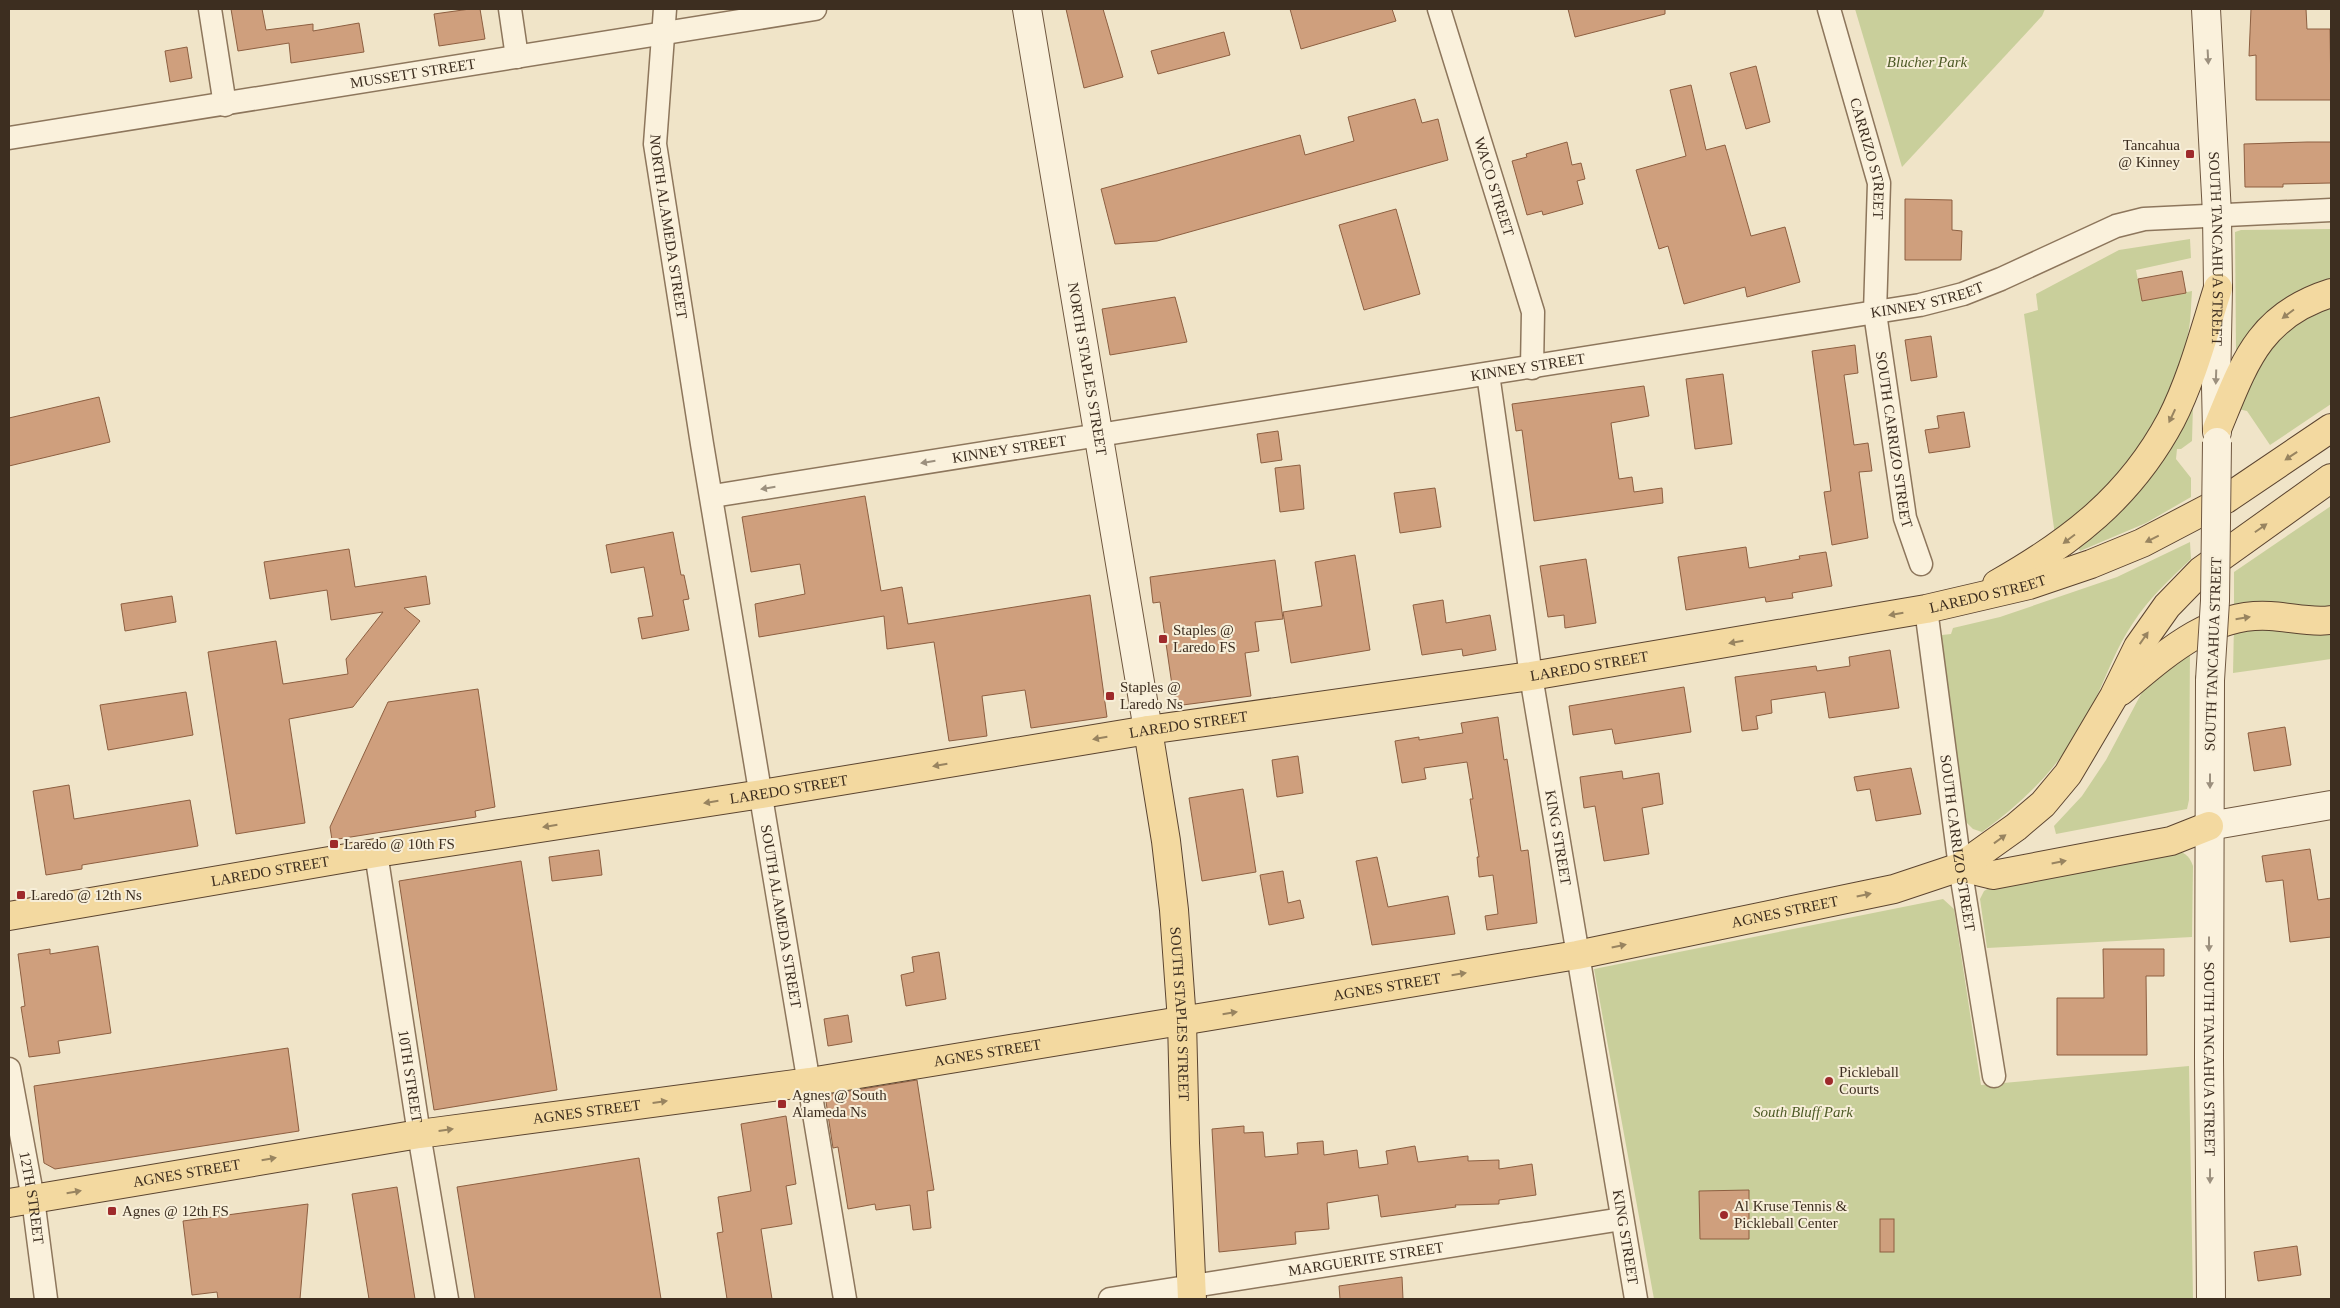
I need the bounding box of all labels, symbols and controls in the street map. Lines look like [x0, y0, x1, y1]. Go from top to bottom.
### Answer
one-way arrow [2205, 50, 2213, 66]
park label: Blucher Park [1887, 54, 1968, 70]
street label: MUSSETT STREET [349, 55, 477, 91]
street label: CARRIZO STREET [1847, 96, 1887, 220]
street label: NORTH ALAMEDA STREET [647, 134, 690, 320]
street label: WACO STREET [1471, 135, 1517, 238]
place label: Tancahua @ Kinney [2118, 137, 2180, 170]
marker: Tancahua @ Kinney [2184, 148, 2196, 160]
street label: SOUTH TANCAHUA STREET [2206, 151, 2226, 346]
street label: KINNEY STREET [1869, 279, 1986, 321]
street label: NORTH STAPLES STREET [1065, 281, 1110, 457]
one-way arrow [2281, 309, 2295, 319]
street label: KINNEY STREET [1469, 350, 1586, 384]
street label: SOUTH CARRIZO STREET [1873, 350, 1916, 530]
one-way arrow [2212, 369, 2220, 385]
one-way arrow [2168, 409, 2176, 423]
street label: KINNEY STREET [951, 432, 1068, 466]
one-way arrow [2284, 451, 2298, 460]
one-way arrow [920, 459, 936, 467]
one-way arrow [760, 484, 776, 492]
one-way arrow [2254, 523, 2268, 533]
one-way arrow [2063, 534, 2076, 545]
one-way arrow [2144, 535, 2159, 543]
street label: SOUTH TANCAHUA STREET [2202, 557, 2224, 751]
street label: LAREDO STREET [1928, 572, 2048, 616]
one-way arrow [1888, 611, 1904, 619]
one-way arrow [2236, 614, 2252, 622]
place label: Staples @ Laredo FS [1173, 622, 1236, 655]
one-way arrow [2139, 632, 2149, 645]
marker: Staples @ Laredo FS [1157, 633, 1169, 645]
one-way arrow [1727, 638, 1743, 646]
street label: LAREDO STREET [1529, 648, 1650, 684]
place label: Staples @ Laredo Ns [1120, 679, 1183, 712]
marker: Staples @ Laredo Ns [1104, 690, 1116, 702]
street label: LAREDO STREET [1128, 708, 1249, 741]
one-way arrow [1092, 734, 1108, 742]
street label: SOUTH CARRIZO STREET [1937, 753, 1978, 932]
one-way arrow [932, 761, 948, 769]
street label: LAREDO STREET [728, 772, 849, 807]
one-way arrow [2205, 773, 2213, 789]
street label: KING STREET [1542, 789, 1574, 886]
one-way arrow [702, 798, 718, 806]
one-way arrow [542, 823, 558, 831]
street label: SOUTH ALAMEDA STREET [758, 823, 804, 1009]
one-way arrow [1993, 834, 2007, 844]
place label: Laredo @ 10th FS [344, 836, 455, 852]
marker: Laredo @ 10th FS [328, 838, 340, 850]
street label: LAREDO STREET [210, 853, 331, 889]
one-way arrow [2052, 858, 2068, 866]
place label: Laredo @ 12th Ns [31, 887, 142, 903]
marker: Laredo @ 12th Ns [15, 889, 27, 901]
one-way arrow [1856, 891, 1872, 899]
street label: AGNES STREET [1730, 893, 1840, 931]
street label: SOUTH STAPLES STREET [1167, 926, 1192, 1101]
one-way arrow [2205, 936, 2213, 952]
one-way arrow [1612, 942, 1627, 950]
street label: SOUTH TANCAHUA STREET [2201, 962, 2218, 1156]
street label: AGNES STREET [1332, 970, 1442, 1004]
one-way arrow [1452, 970, 1468, 978]
one-way arrow [1222, 1008, 1238, 1016]
street label: 10TH STREET [395, 1029, 425, 1124]
street label: AGNES STREET [932, 1036, 1042, 1070]
place label: Pickleball Courts [1839, 1064, 1899, 1097]
marker: Pickleball Courts [1823, 1075, 1835, 1087]
place label: Agnes @ South Alameda Ns [792, 1087, 887, 1120]
street label: AGNES STREET [532, 1097, 642, 1127]
one-way arrow [652, 1098, 668, 1106]
marker: Agnes @ South Alameda Ns [776, 1098, 788, 1110]
park label: South Bluff Park [1753, 1104, 1853, 1120]
one-way arrow [439, 1126, 455, 1134]
street label: 12TH STREET [16, 1150, 47, 1245]
one-way arrow [261, 1155, 277, 1163]
street label: AGNES STREET [132, 1156, 241, 1190]
one-way arrow [2206, 1168, 2214, 1184]
one-way arrow [66, 1188, 82, 1196]
street label: KING STREET [1610, 1188, 1641, 1286]
place label: Al Kruse Tennis & Pickleball Center [1734, 1198, 1848, 1231]
place label: Agnes @ 12th FS [122, 1203, 229, 1219]
marker: Agnes @ 12th FS [106, 1205, 118, 1217]
marker: Al Kruse Tennis & Pickleball Center [1718, 1209, 1730, 1221]
street label: MARGUERITE STREET [1287, 1239, 1445, 1279]

